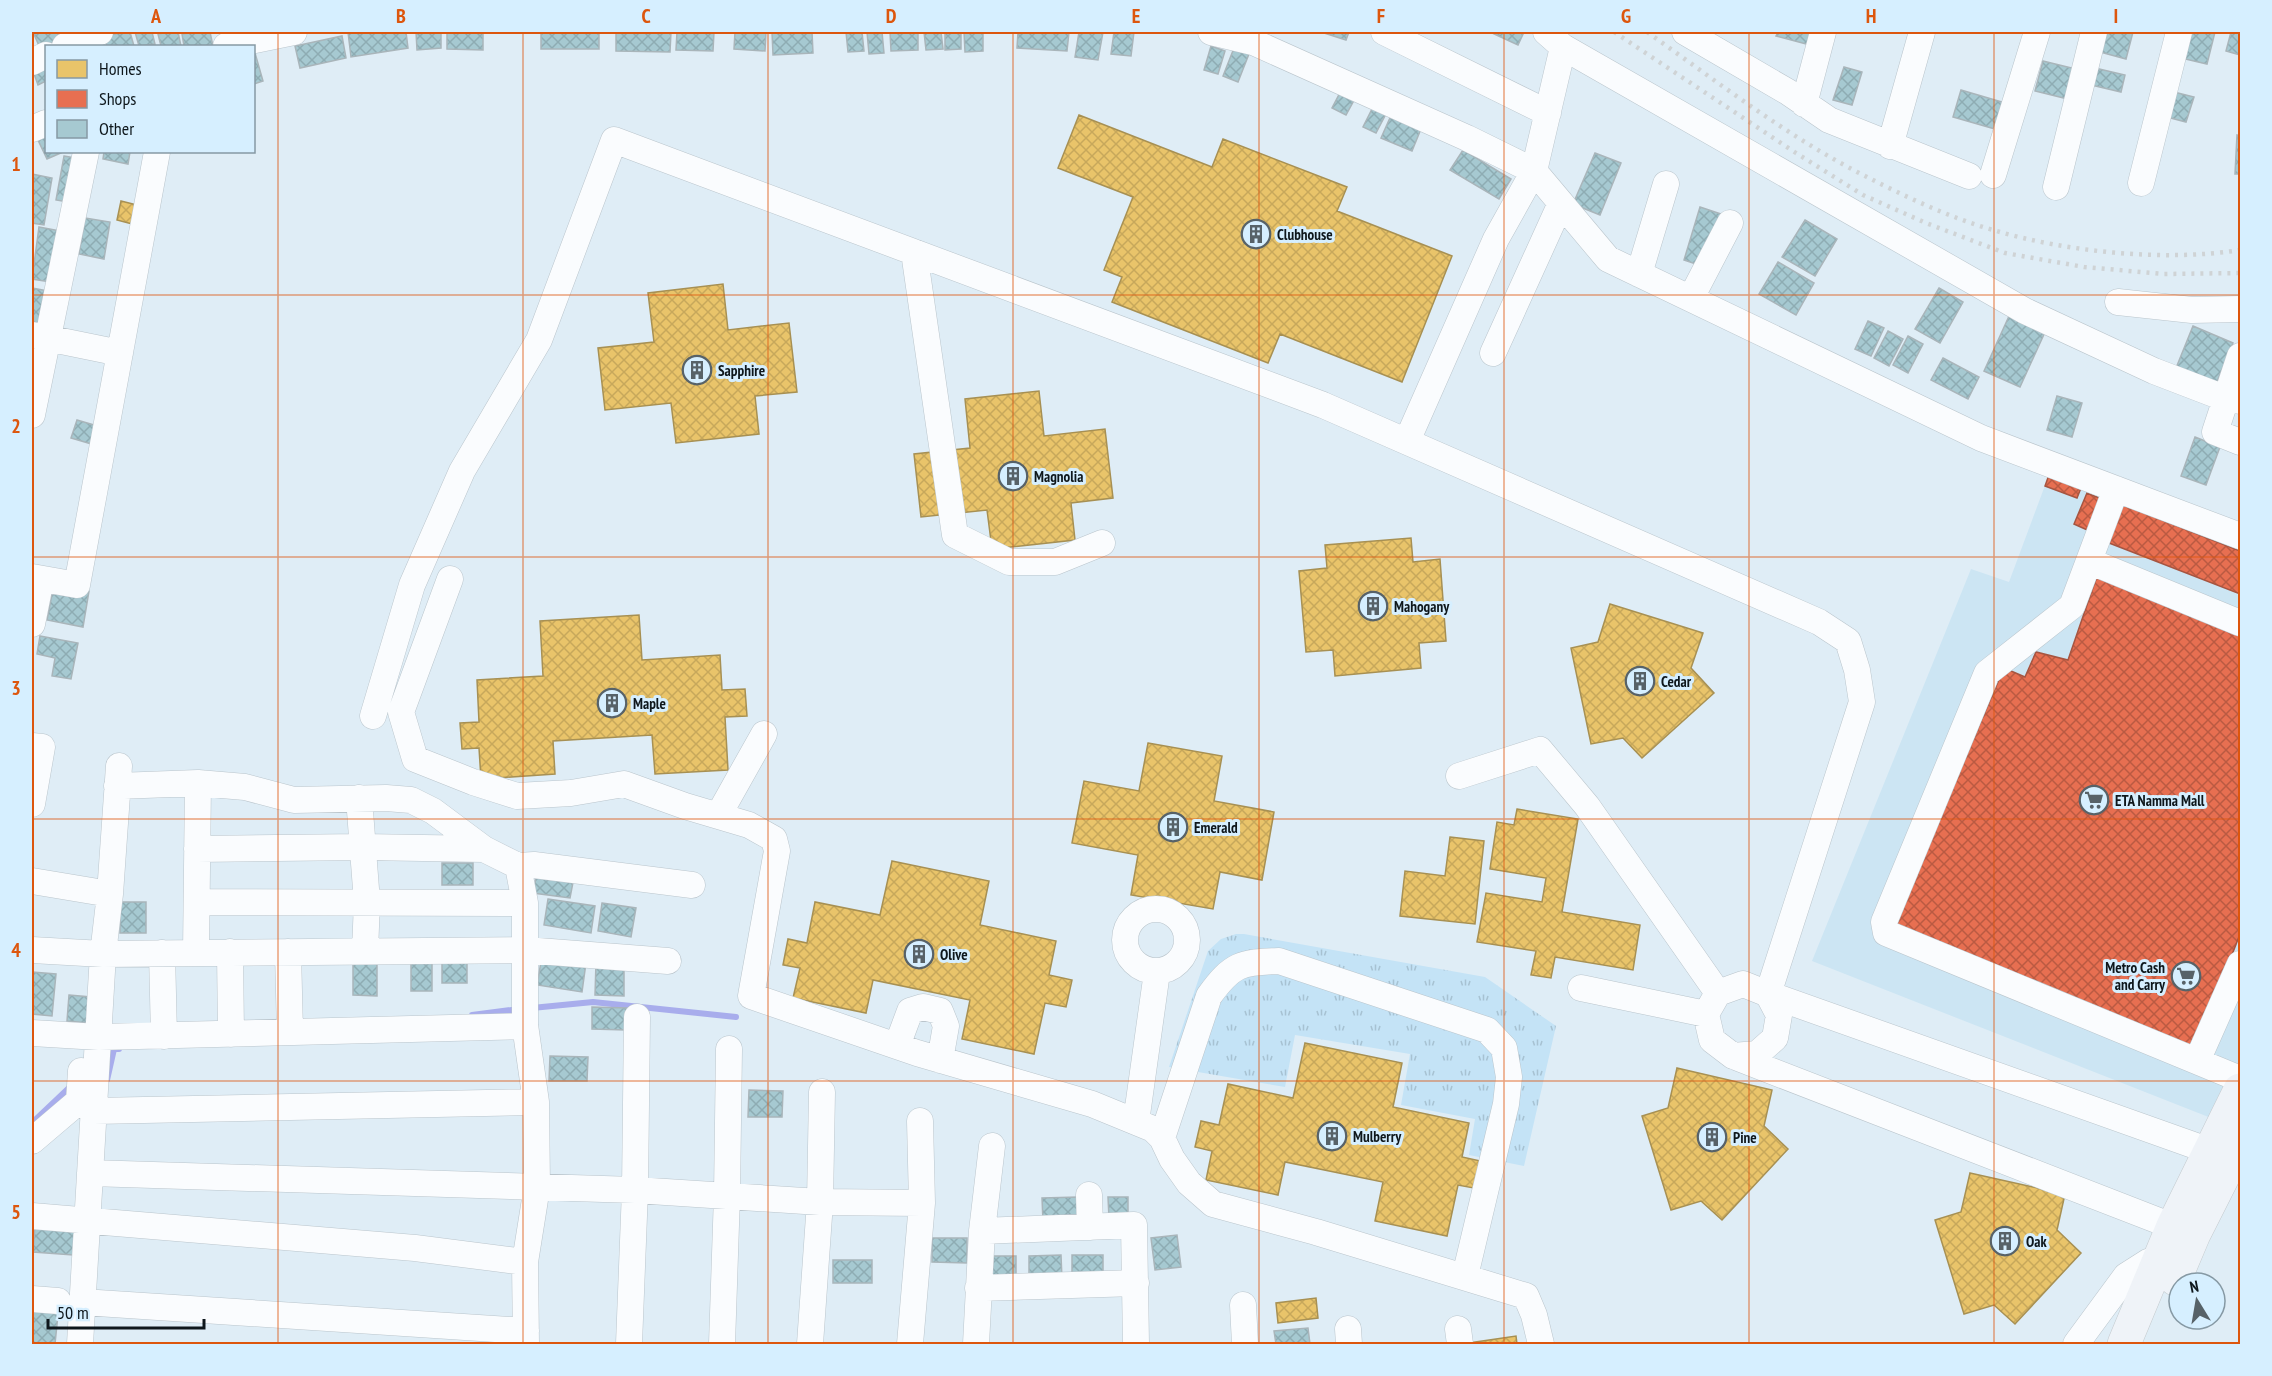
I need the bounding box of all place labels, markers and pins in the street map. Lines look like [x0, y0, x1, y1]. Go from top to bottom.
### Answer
building icon: Clubhouse [1240, 218, 1272, 250]
place label: Clubhouse [1277, 225, 1333, 244]
building icon: Sapphire [681, 354, 713, 386]
place label: Sapphire [718, 361, 765, 380]
building icon: Magnolia [997, 460, 1029, 492]
place label: Magnolia [1034, 467, 1083, 486]
building icon: Mahogany [1357, 590, 1389, 622]
place label: Mahogany [1394, 597, 1450, 616]
building icon: Cedar [1624, 665, 1656, 697]
place label: Cedar [1661, 672, 1692, 691]
building icon: Maple [596, 687, 628, 719]
place label: Maple [633, 694, 666, 713]
supermarket icon: ETA Namma Mall [2078, 784, 2110, 816]
place label: ETA Namma Mall [2115, 791, 2205, 810]
building icon: Emerald [1157, 811, 1189, 843]
place label: Emerald [1194, 818, 1238, 837]
building icon: Olive [903, 938, 935, 970]
place label: Olive [940, 945, 968, 964]
place label: Metro Cash and Carry [2105, 958, 2166, 994]
supermarket icon: Metro Cash and Carry [2170, 960, 2202, 992]
building icon: Mulberry [1316, 1120, 1348, 1152]
building icon: Pine [1696, 1121, 1728, 1153]
place label: Mulberry [1353, 1127, 1402, 1146]
place label: Pine [1733, 1128, 1757, 1147]
building icon: Oak [1989, 1225, 2021, 1257]
place label: Oak [2026, 1232, 2047, 1251]

